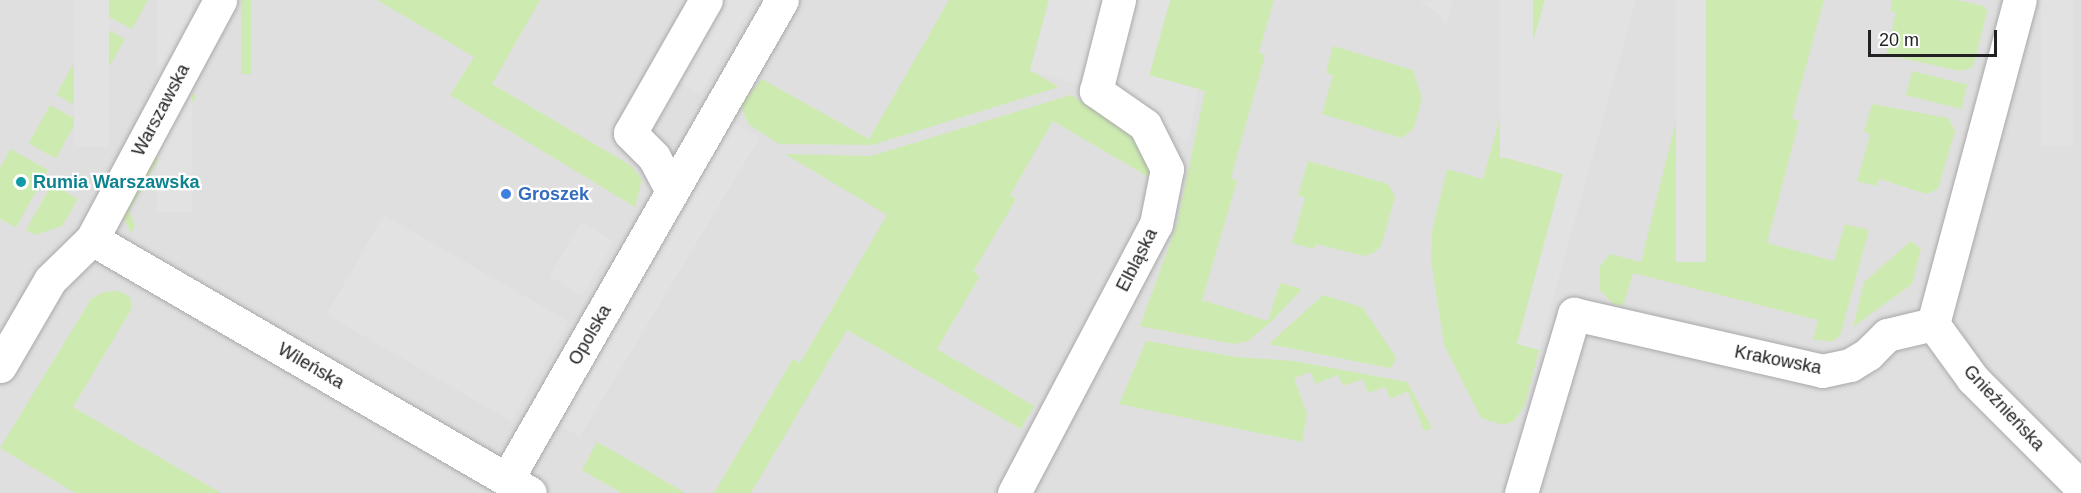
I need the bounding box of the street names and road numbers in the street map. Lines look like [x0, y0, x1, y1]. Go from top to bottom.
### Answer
street label: Warszawska [128, 60, 194, 160]
street label: Elbląska [1112, 225, 1162, 295]
street label: Opolska [564, 301, 616, 369]
street label: Wileńska [274, 338, 348, 394]
street label: Krakowska [1733, 341, 1823, 379]
street label: Gnieźnieńska [1959, 361, 2049, 455]

